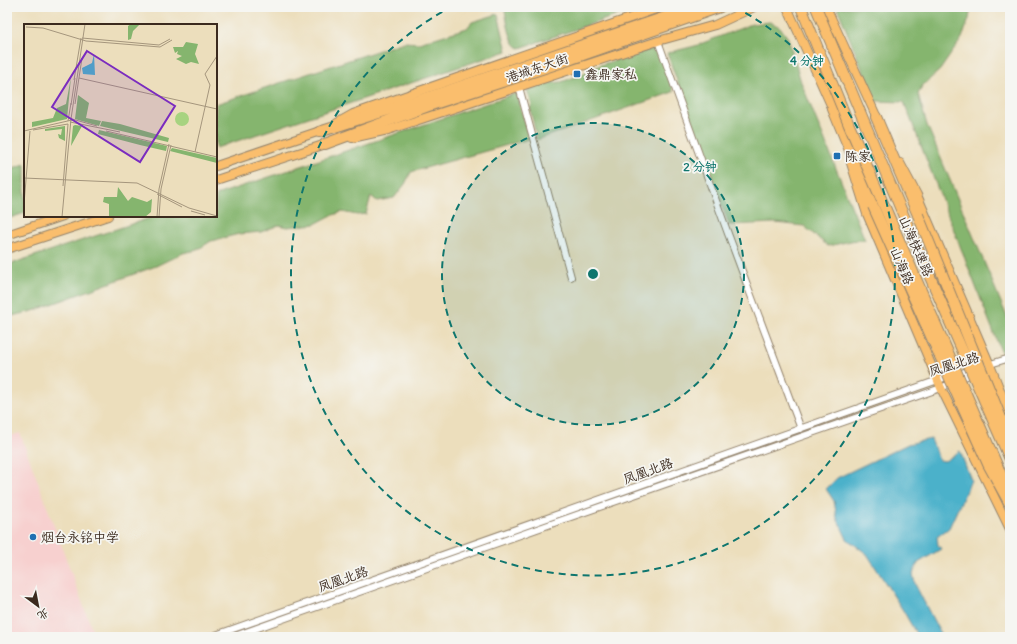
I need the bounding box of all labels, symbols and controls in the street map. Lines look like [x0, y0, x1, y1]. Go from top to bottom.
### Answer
inset map [24, 24, 217, 217]
street label: 港城东大街 [503, 49, 571, 87]
text: 4 分钟 [790, 53, 824, 68]
place label: 鑫鼎家私 [585, 66, 637, 83]
marker: 鑫鼎家私 [572, 69, 582, 79]
place label: 陈家 [845, 148, 871, 165]
marker: 陈家 [832, 151, 842, 161]
text: 2 分钟 [683, 159, 717, 174]
street label: 山海快速路 [895, 213, 937, 279]
street label: 山海路 [887, 245, 917, 287]
centre of rings [586, 267, 600, 281]
street label: 凤凰北路 [927, 348, 981, 380]
street label: 凤凰北路 [621, 454, 675, 488]
place label: 烟台永铭中学 [41, 529, 119, 546]
marker: 烟台永铭中学 [28, 532, 38, 542]
street label: 凤凰北路 [316, 562, 370, 596]
north arrow [18, 586, 58, 626]
text: 北 [35, 606, 52, 623]

